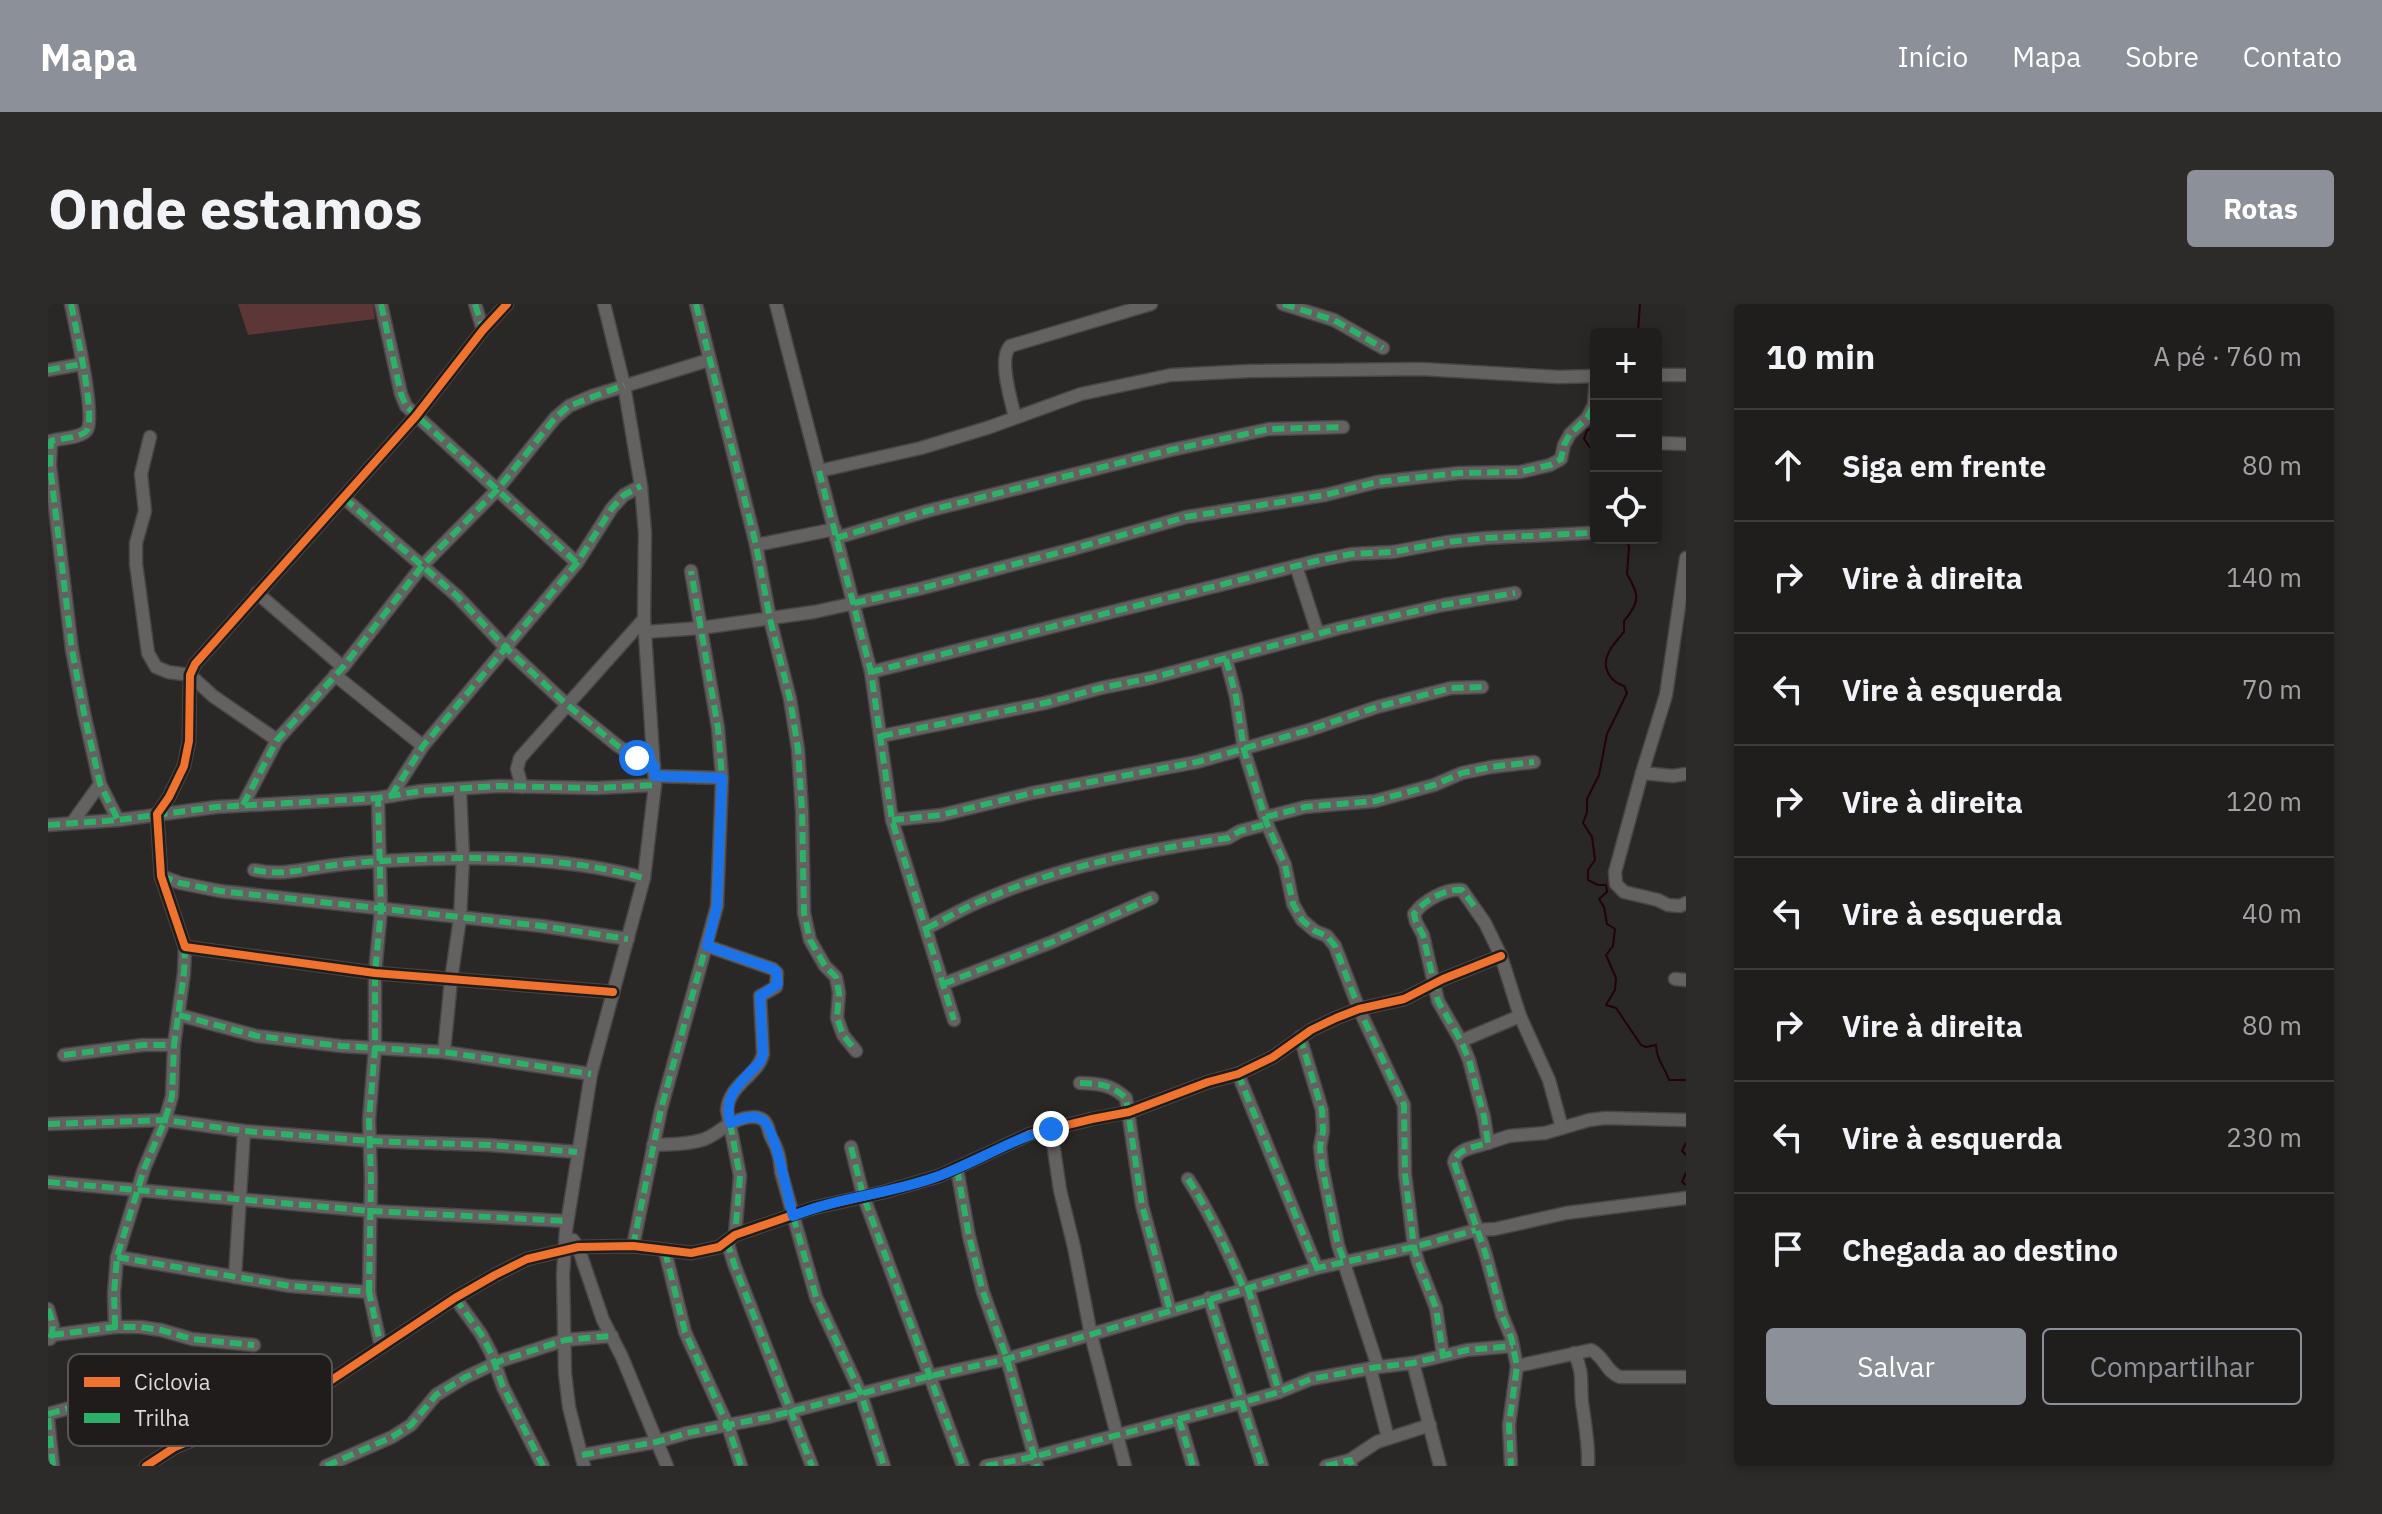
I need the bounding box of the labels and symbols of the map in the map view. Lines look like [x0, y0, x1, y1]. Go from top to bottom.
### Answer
route start [619, 740, 655, 776]
route end [1033, 1111, 1069, 1147]
legend [68, 1354, 332, 1446]
text: Ciclovia [134, 1367, 211, 1396]
text: Trilha [134, 1403, 190, 1432]

